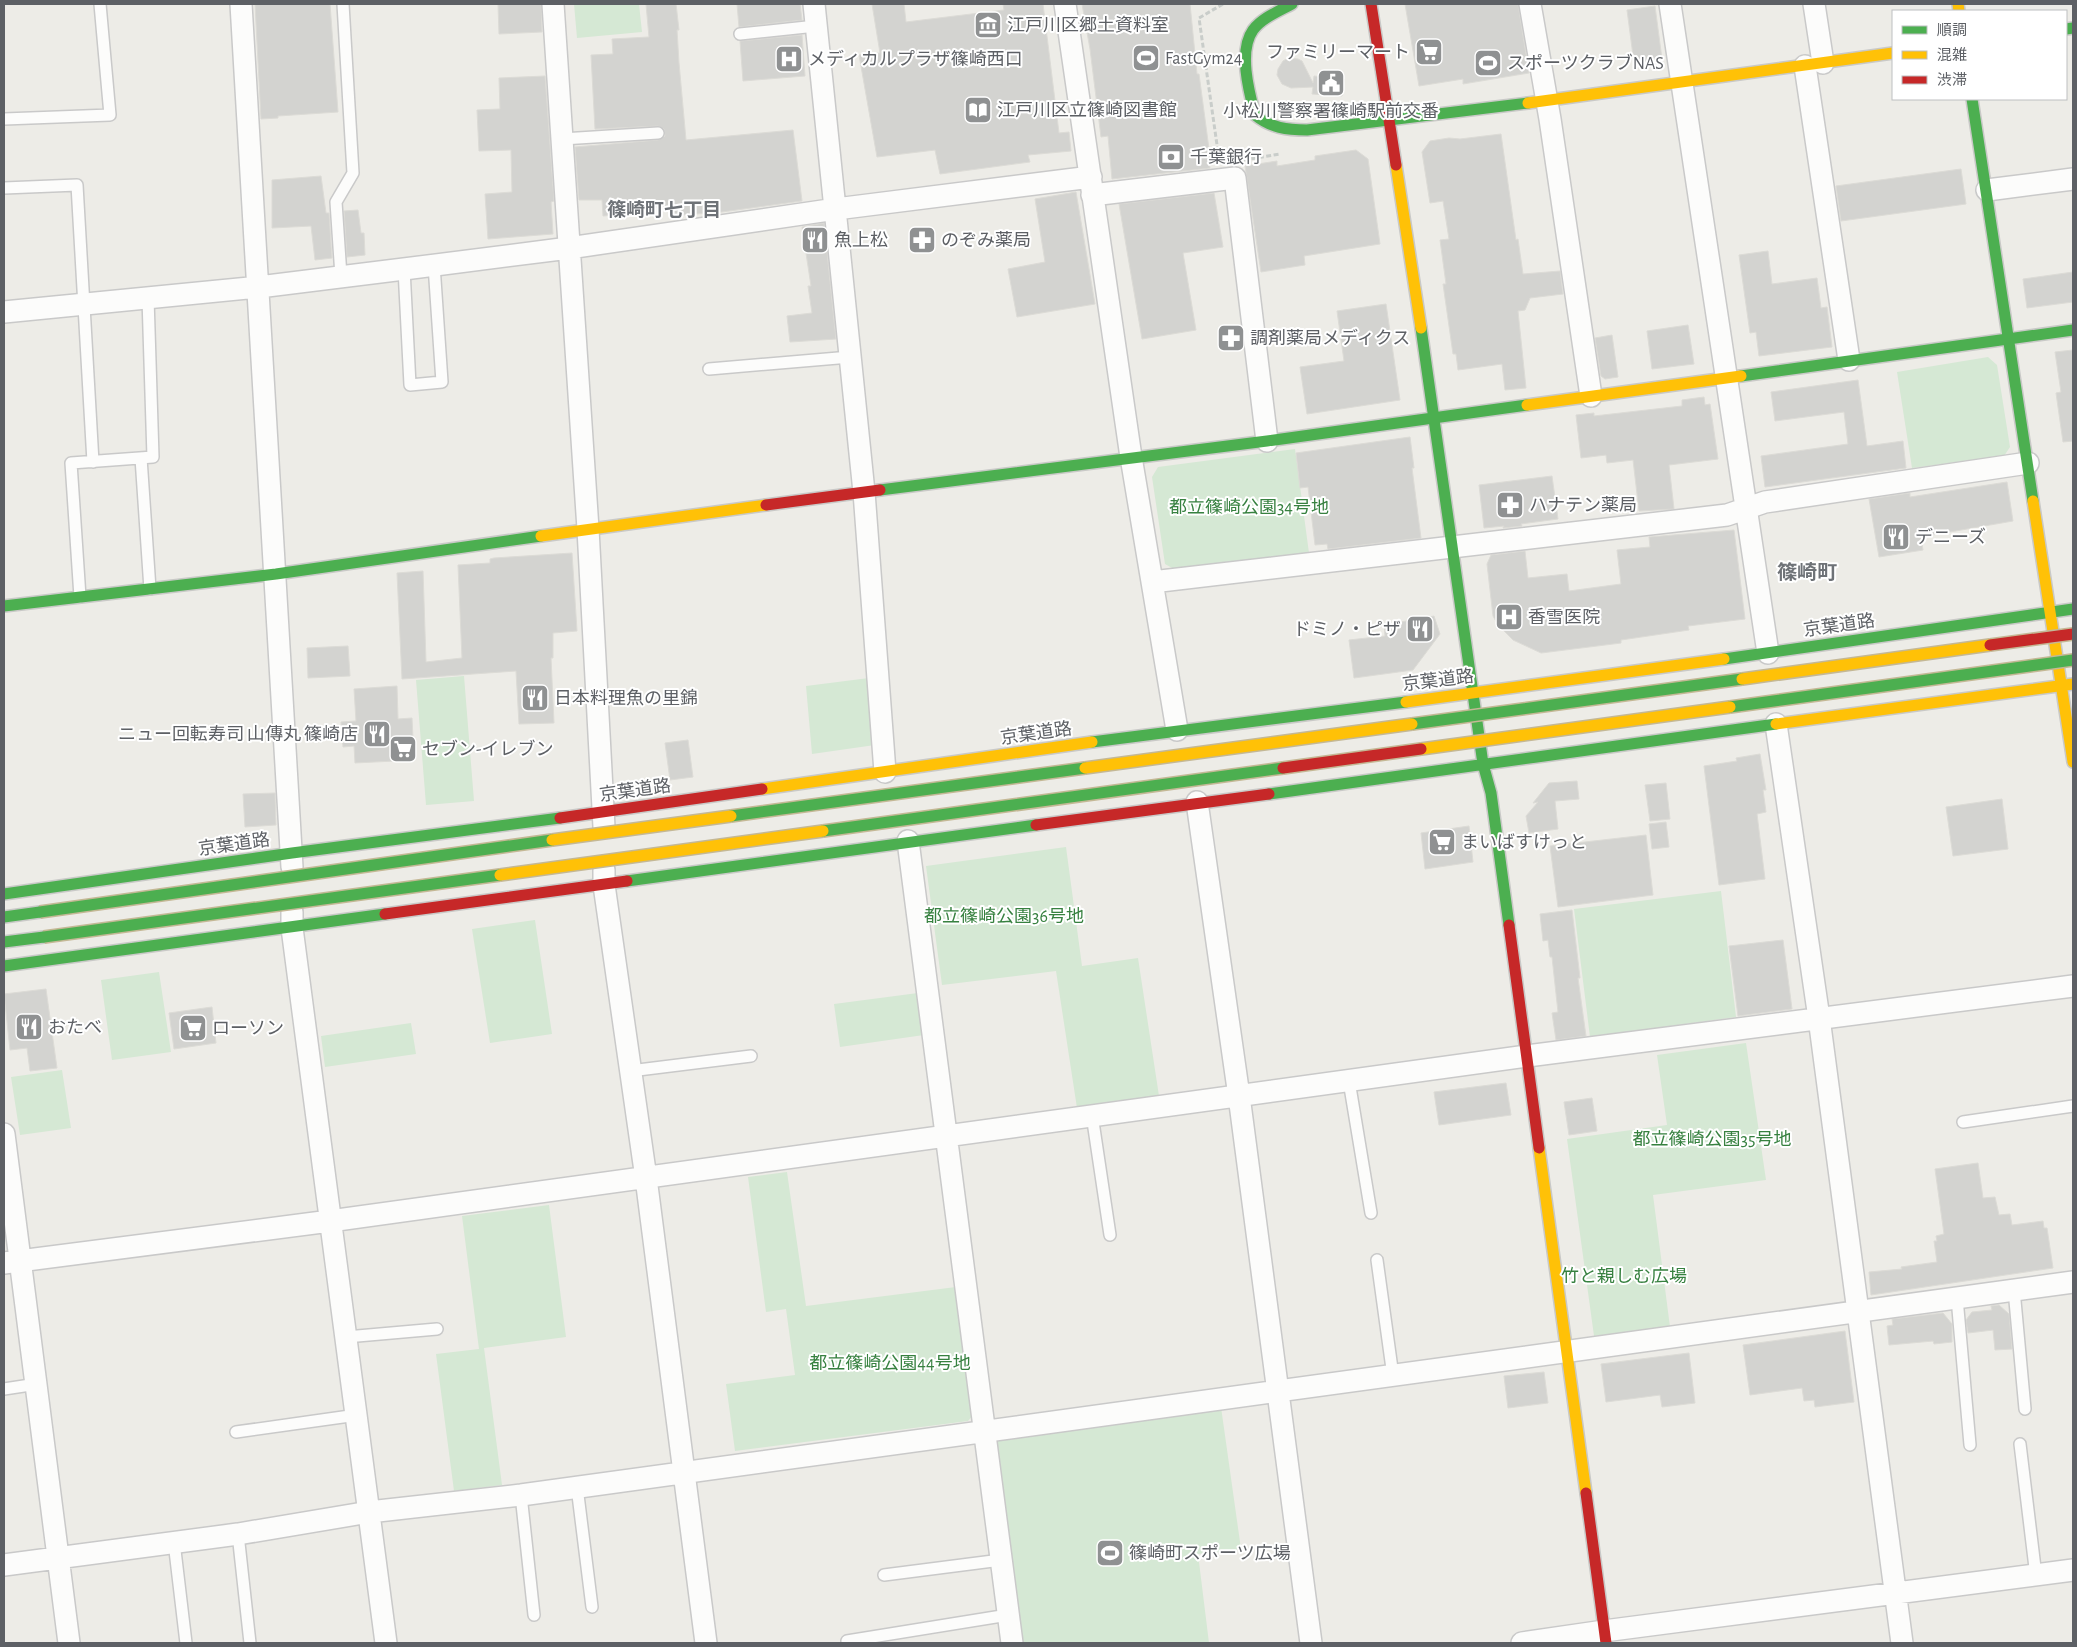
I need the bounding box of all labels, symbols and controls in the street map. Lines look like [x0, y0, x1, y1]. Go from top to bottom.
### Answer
museum icon: 江戸川区郷土資料室 [973, 10, 1003, 40]
legend [1892, 10, 2067, 100]
place label: 江戸川区郷土資料室 [1007, 15, 1169, 35]
text: 順調 [1937, 23, 1967, 38]
supermarket icon: ファミリーマート [1414, 37, 1444, 67]
sports icon: FastGym24 [1131, 43, 1161, 73]
hospital icon: メディカルプラザ篠崎西口 [774, 44, 804, 74]
place label: ファミリーマート [1266, 44, 1410, 62]
text: 混雑 [1937, 47, 1967, 63]
sports icon: スポーツクラブNAS [1473, 48, 1503, 78]
place label: メディカルプラザ篠崎西口 [808, 49, 1023, 69]
place label: FastGym24 [1165, 50, 1243, 68]
place label: スポーツクラブNAS [1507, 53, 1664, 73]
public building icon: 小松川警察署篠崎駅前交番 [1316, 68, 1346, 98]
text: 渋滞 [1937, 72, 1967, 88]
library icon: 江戸川区立篠崎図書館 [963, 95, 993, 125]
place label: 江戸川区立篠崎図書館 [997, 101, 1177, 120]
place label: 小松川警察署篠崎駅前交番 [1223, 101, 1439, 121]
bank icon: 千葉銀行 [1156, 142, 1186, 172]
place label: 千葉銀行 [1190, 147, 1262, 167]
district label: 篠崎町七丁目 [607, 199, 721, 220]
restaurant icon: 魚上松 [800, 225, 830, 255]
pharmacy icon: のぞみ薬局 [907, 225, 937, 255]
place label: 魚上松 [834, 230, 888, 250]
place label: のぞみ薬局 [941, 231, 1031, 250]
pharmacy icon: 調剤薬局メディクス [1216, 323, 1246, 353]
place label: 調剤薬局メディクス [1250, 328, 1410, 348]
pharmacy icon: ハナテン薬局 [1495, 490, 1525, 520]
place label: ハナテン薬局 [1529, 496, 1637, 515]
park label: 都立篠崎公園34号地 [1169, 498, 1329, 517]
restaurant icon: デニーズ [1881, 522, 1911, 552]
place label: デニーズ [1915, 527, 1986, 547]
district label: 篠崎町 [1777, 562, 1837, 583]
hospital icon: 香雪医院 [1494, 602, 1524, 632]
place label: 香雪医院 [1528, 607, 1600, 627]
street label: 京葉道路 [1802, 610, 1876, 640]
restaurant icon: ドミノ・ピザ [1405, 614, 1435, 644]
place label: ドミノ・ピザ [1293, 620, 1401, 639]
street label: 京葉道路 [1401, 666, 1475, 694]
restaurant icon: 日本料理魚の里錦 [520, 683, 550, 713]
place label: 日本料理魚の里錦 [554, 688, 698, 708]
street label: 京葉道路 [999, 718, 1073, 748]
restaurant icon: ニュー回転寿司 山傳丸 篠崎店 [362, 719, 392, 749]
place label: ニュー回転寿司 山傳丸 篠崎店 [118, 724, 358, 744]
supermarket icon: セブン-イレブン [388, 734, 418, 764]
place label: セブン-イレブン [422, 739, 554, 759]
street label: 京葉道路 [598, 775, 672, 805]
supermarket icon: まいばすけっと [1427, 827, 1457, 857]
street label: 京葉道路 [197, 829, 271, 859]
place label: まいばすけっと [1461, 833, 1587, 852]
park label: 都立篠崎公園36号地 [924, 907, 1084, 926]
restaurant icon: おたべ [14, 1012, 44, 1042]
supermarket icon: ローソン [178, 1013, 208, 1043]
place label: おたべ [48, 1018, 102, 1037]
place label: ローソン [212, 1020, 284, 1038]
park label: 都立篠崎公園35号地 [1633, 1130, 1791, 1149]
park label: 竹と親しむ広場 [1561, 1266, 1687, 1286]
park label: 都立篠崎公園44号地 [809, 1354, 971, 1373]
sports icon: 篠崎町スポーツ広場 [1095, 1538, 1125, 1568]
place label: 篠崎町スポーツ広場 [1129, 1544, 1291, 1563]

